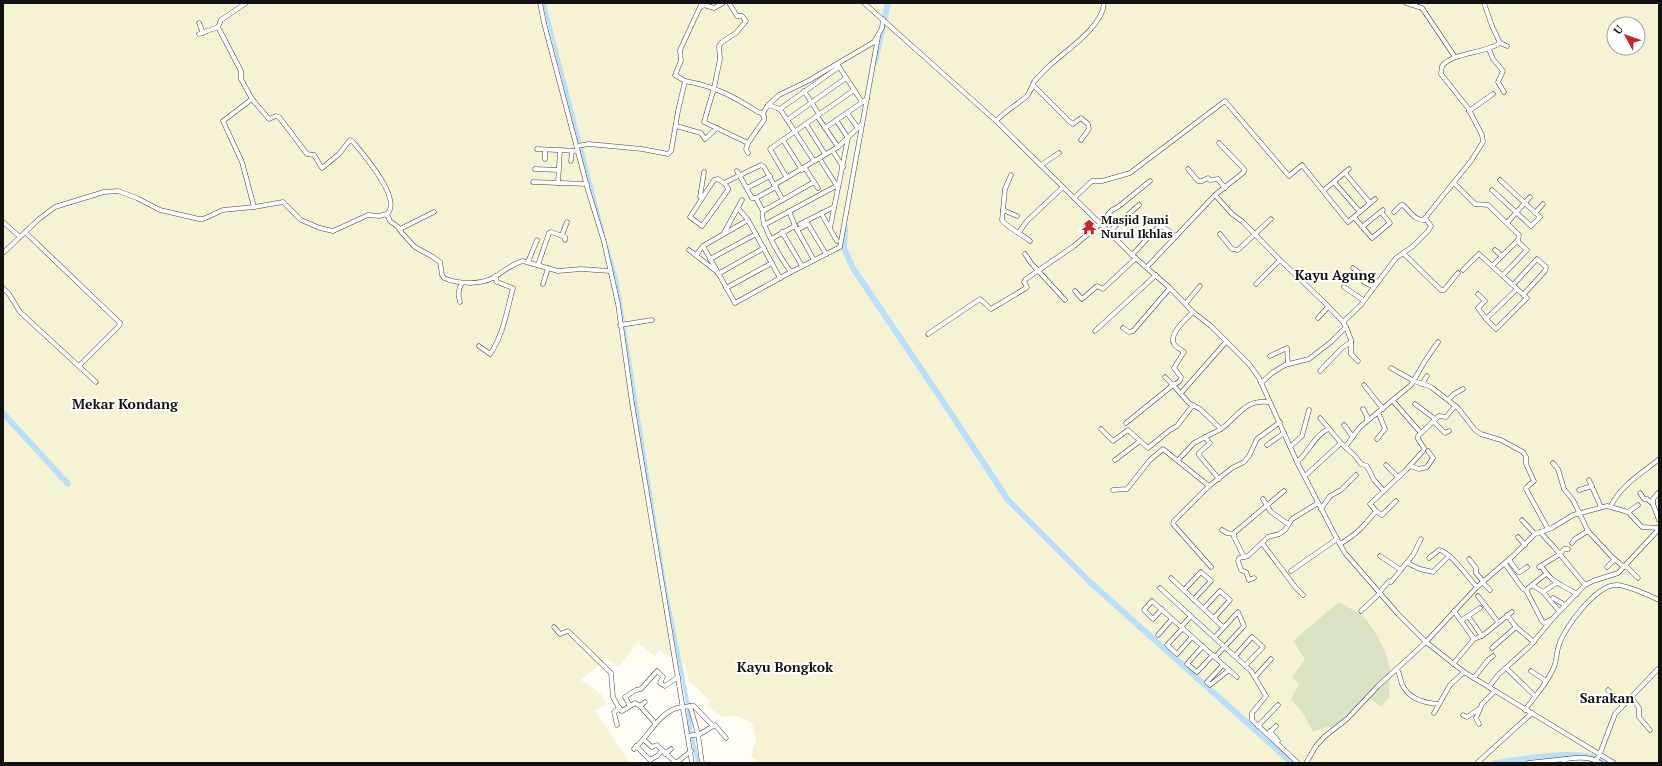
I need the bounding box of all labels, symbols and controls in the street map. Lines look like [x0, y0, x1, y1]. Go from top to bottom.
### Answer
north arrow [1606, 16, 1646, 56]
text: U [1610, 22, 1626, 37]
place label: Masjid Jami Nurul Ikhlas [1101, 212, 1173, 241]
temple icon: Masjid Jami Nurul Ikhlas [1080, 218, 1098, 236]
district label: Kayu Agung [1295, 265, 1376, 284]
district label: Mekar Kondang [72, 394, 179, 413]
district label: Kayu Bongkok [737, 657, 834, 676]
district label: Sarakan [1580, 688, 1634, 707]

